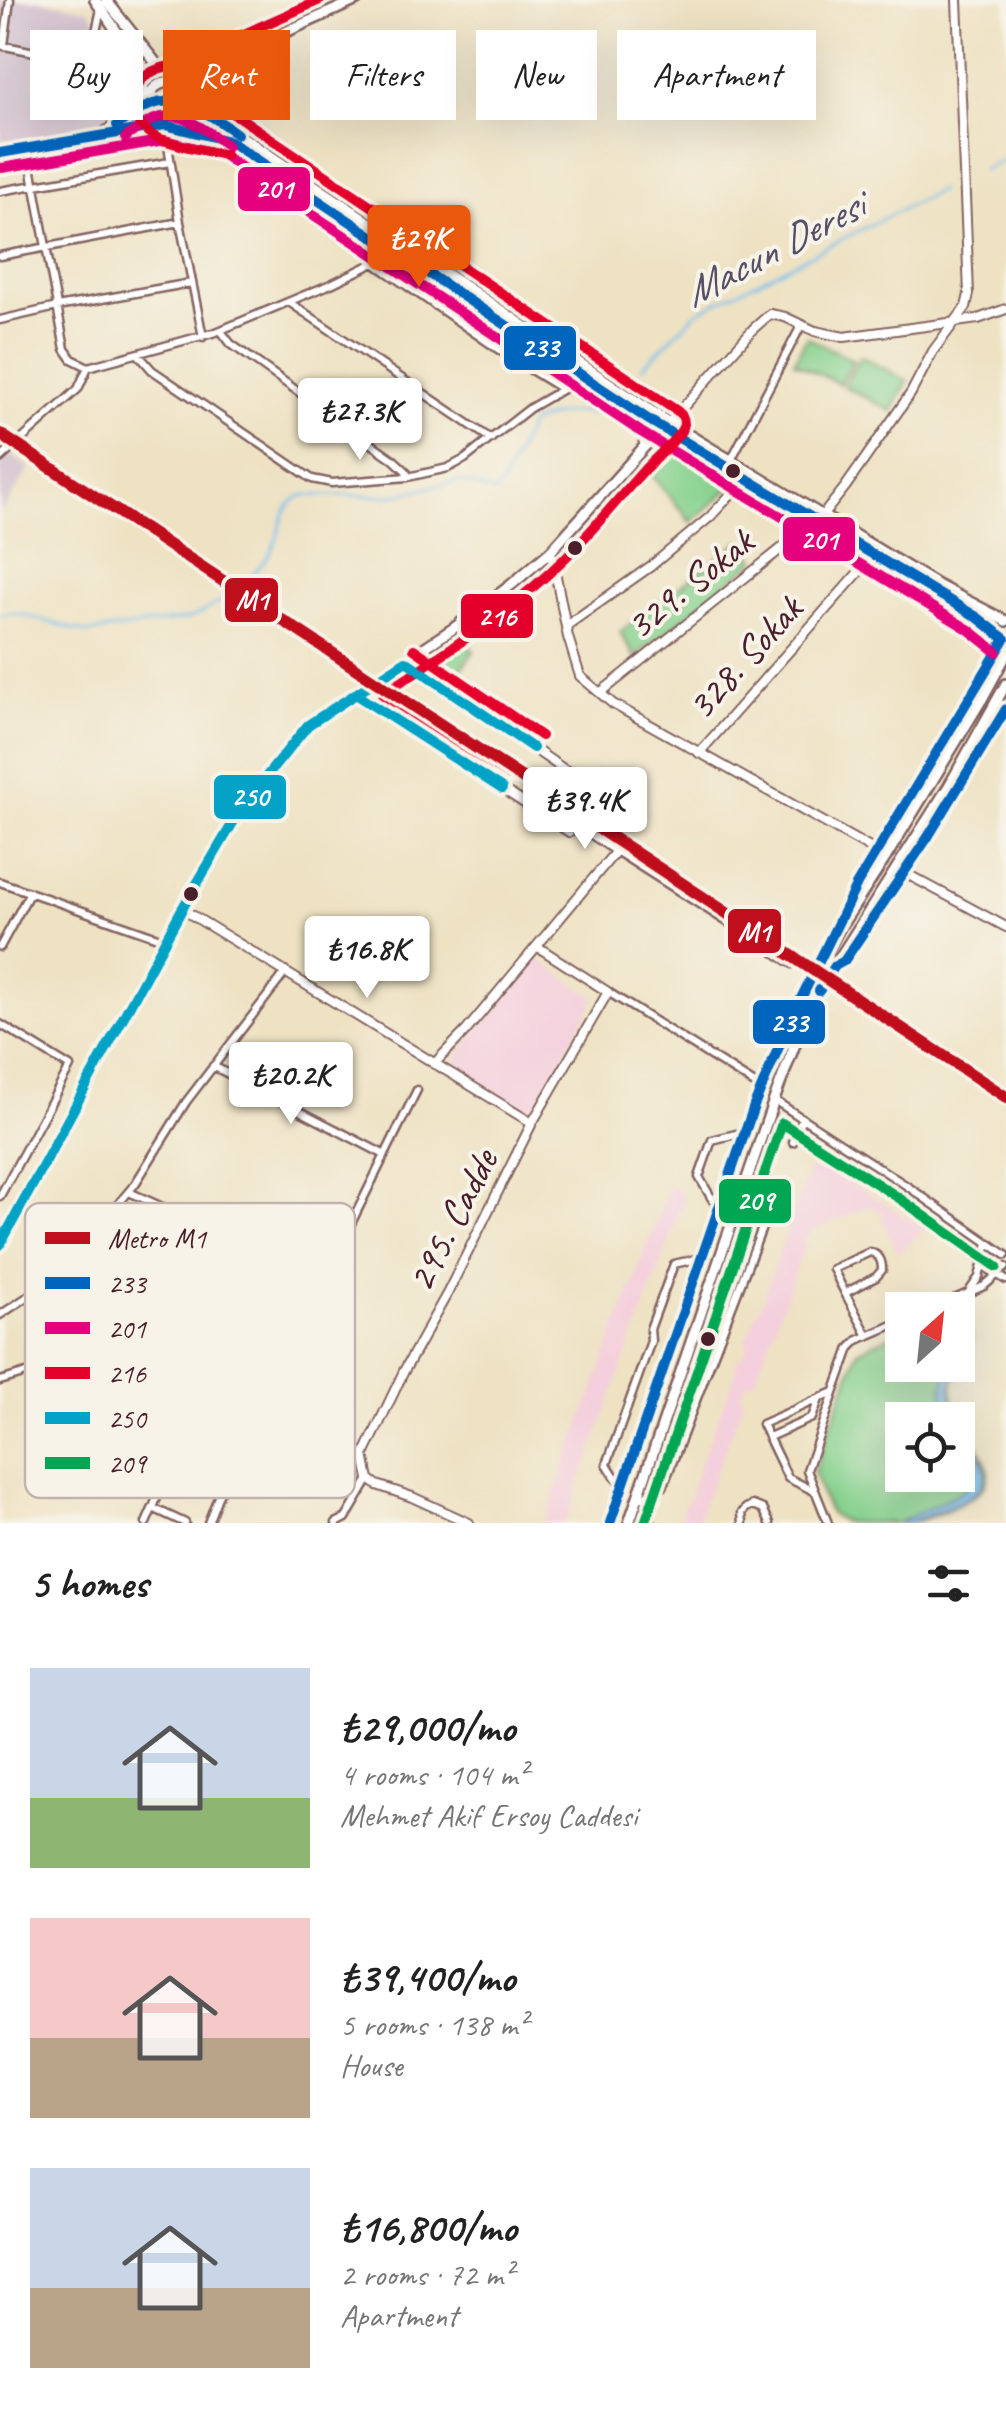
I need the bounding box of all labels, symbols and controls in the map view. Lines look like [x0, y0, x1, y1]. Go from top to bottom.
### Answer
chip: Buy [30, 30, 143, 120]
chip: Rent [163, 30, 290, 120]
chip: Filters [310, 30, 456, 120]
chip: New [476, 30, 597, 120]
chip: Apartment [617, 30, 816, 120]
line badge: 201 [236, 165, 312, 213]
text: 201 [255, 171, 296, 206]
water label: Macun Deresi [674, 175, 882, 319]
pin: ₺29K [360, 205, 478, 290]
text: ₺29K [389, 217, 449, 258]
line badge: 233 [502, 324, 578, 372]
text: 233 [521, 330, 561, 365]
pin: ₺27.3K [279, 378, 441, 463]
text: ₺27.3K [320, 390, 400, 431]
unlabelled marker [723, 461, 743, 481]
line badge: 201 [781, 515, 857, 563]
street label: 329. Sokak [616, 516, 766, 650]
text: 201 [800, 522, 841, 557]
unlabelled marker [565, 538, 585, 558]
line badge: M1 [223, 576, 280, 624]
text: M1 [235, 582, 272, 617]
street label: 328. Sokak [676, 583, 815, 730]
line badge: 216 [459, 592, 535, 640]
text: 216 [478, 599, 518, 634]
pin: ₺39.4K [504, 767, 666, 852]
line badge: 250 [212, 773, 288, 821]
text: 250 [231, 779, 272, 814]
text: ₺39.4K [545, 779, 625, 820]
unlabelled marker [181, 884, 201, 904]
line badge: M1 [726, 907, 783, 955]
text: M1 [737, 914, 774, 949]
pin: ₺16.8K [286, 916, 448, 1001]
text: ₺16.8K [327, 928, 407, 969]
line badge: 233 [751, 998, 827, 1046]
text: 233 [770, 1005, 810, 1040]
pin: ₺20.2K [210, 1042, 372, 1127]
text: ₺20.2K [251, 1054, 331, 1095]
street label: 295. Cadde [395, 1139, 510, 1300]
line badge: 209 [717, 1177, 793, 1225]
text: 209 [736, 1183, 777, 1218]
legend [25, 1203, 355, 1498]
text: Metro M1 [108, 1221, 207, 1256]
text: 233 [108, 1266, 148, 1301]
north arrow [885, 1292, 975, 1382]
map controls [885, 1292, 975, 1492]
text: 201 [108, 1311, 147, 1346]
unlabelled marker [698, 1329, 718, 1349]
text: 216 [108, 1356, 147, 1391]
text: 250 [108, 1401, 148, 1436]
button: locate [885, 1402, 975, 1492]
text: 209 [108, 1446, 148, 1481]
icon: filters [921, 1556, 976, 1611]
text: 5 homes [30, 1557, 148, 1610]
text: ₺29,000/mo [340, 1701, 515, 1754]
icon: home [110, 1708, 230, 1828]
text: 4 rooms · 104 m² [340, 1754, 527, 1795]
text: Mehmet Akif Ersoy Caddesi [340, 1795, 637, 1836]
text: ₺39,400/mo [340, 1951, 515, 2004]
icon: home [110, 1958, 230, 2078]
text: 5 rooms · 138 m² [340, 2004, 527, 2045]
text: House [340, 2045, 402, 2086]
text: ₺16,800/mo [340, 2201, 516, 2254]
icon: home [110, 2208, 230, 2328]
text: 2 rooms · 72 m² [340, 2254, 513, 2295]
text: Apartment [340, 2295, 458, 2336]

